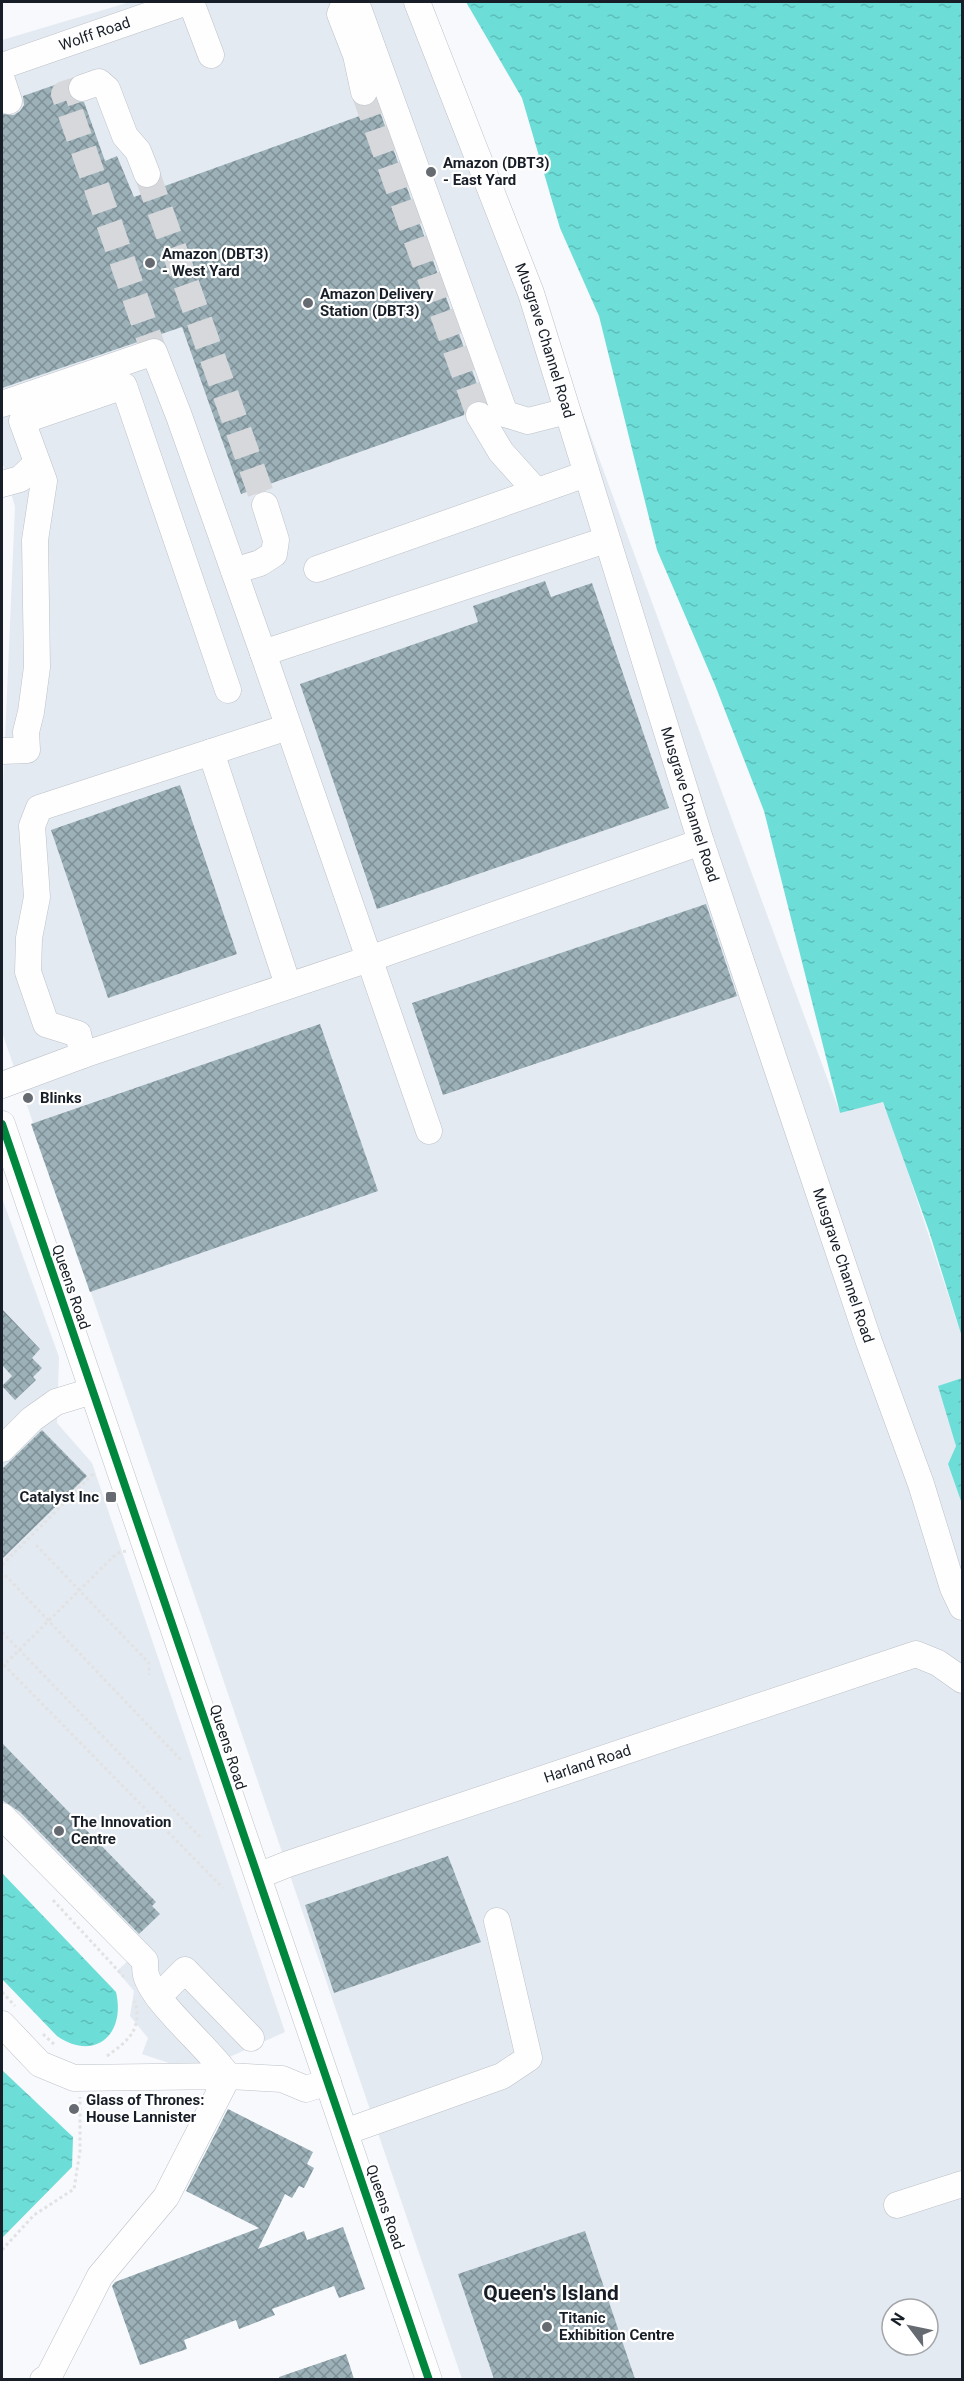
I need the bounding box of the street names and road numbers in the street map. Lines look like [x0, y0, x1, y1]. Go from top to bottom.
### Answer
street label: Wolff Road [57, 13, 132, 55]
street label: Musgrave Channel Road [511, 260, 578, 420]
street label: Musgrave Channel Road [657, 725, 723, 884]
street label: Musgrave Channel Road [809, 1186, 878, 1345]
street label: Queens Road [48, 1242, 94, 1332]
street label: Queens Road [206, 1702, 250, 1792]
street label: Harland Road [542, 1741, 633, 1787]
street label: Queens Road [362, 2162, 408, 2252]

